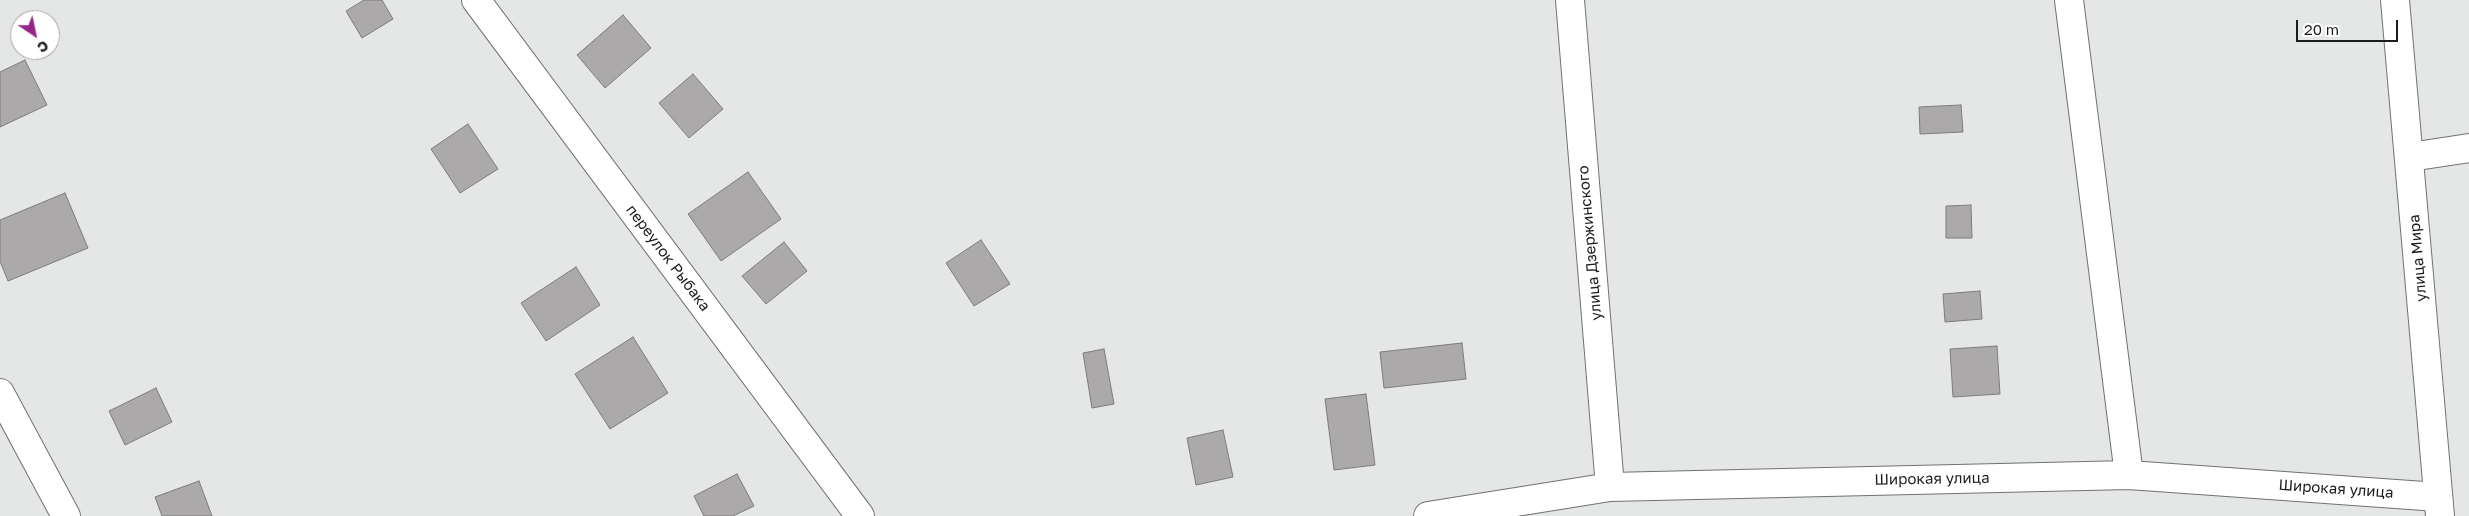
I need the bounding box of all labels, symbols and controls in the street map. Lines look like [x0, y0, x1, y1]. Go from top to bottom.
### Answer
north arrow [10, 10, 60, 60]
scale bar [2299, 10, 2402, 42]
text: 20 m [2304, 20, 2339, 38]
text: С [34, 37, 52, 57]
street label: улица Дзержинского [1574, 165, 1606, 321]
street label: переулок Рыбака [622, 201, 714, 315]
street label: улица Мира [2405, 214, 2431, 302]
street label: Широкая улица [1874, 469, 1990, 489]
street label: Широкая улица [2278, 476, 2394, 502]

